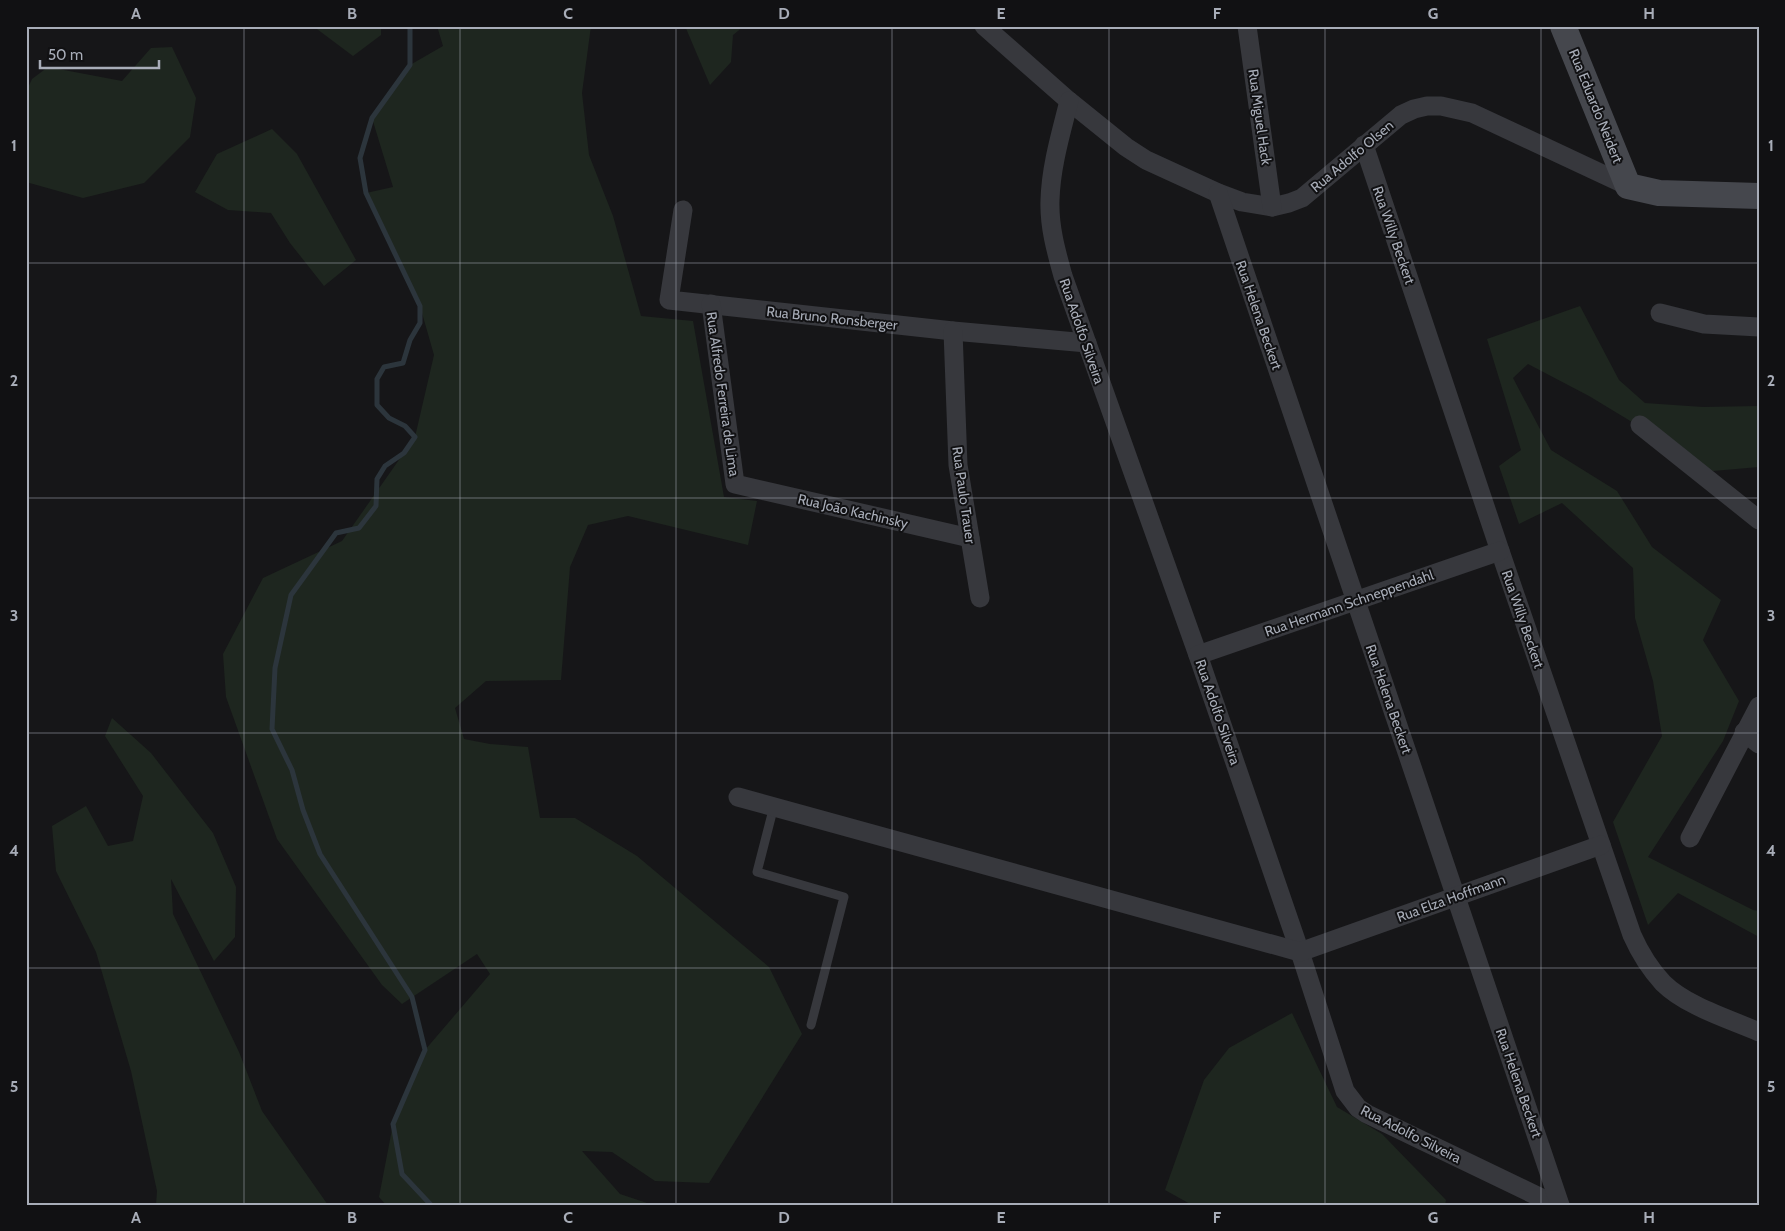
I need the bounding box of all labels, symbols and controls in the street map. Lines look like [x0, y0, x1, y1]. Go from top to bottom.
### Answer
text: A [131, 4, 141, 23]
text: B [347, 4, 357, 23]
text: C [563, 4, 573, 23]
text: D [778, 4, 790, 23]
text: E [996, 4, 1006, 23]
text: F [1213, 4, 1222, 23]
text: G [1428, 4, 1438, 23]
text: H [1643, 4, 1655, 23]
scale bar [40, 38, 159, 70]
text: 50 m [48, 46, 83, 64]
street label: Rua Eduardo Neidert [1565, 46, 1627, 166]
street label: Rua Miguel Hack [1244, 68, 1276, 167]
street label: Rua Adolfo Olsen [1307, 116, 1397, 196]
text: 1 [11, 136, 17, 155]
text: 1 [1768, 136, 1774, 155]
street label: Rua Willy Beckert [1369, 184, 1419, 287]
street label: Rua Helena Beckert [1232, 258, 1286, 372]
street label: Rua Adolfo Silveira [1056, 276, 1109, 386]
street label: Rua Bruno Ronsberger [766, 302, 899, 334]
street label: Rua Alfredo Ferreira de Lima [703, 311, 743, 478]
text: 2 [10, 371, 18, 390]
text: 2 [1767, 371, 1775, 390]
street label: Rua Paulo Trauer [948, 445, 980, 545]
street label: Rua João Kachinsky [796, 490, 910, 532]
street label: Rua Hermann Schneppendahl [1262, 565, 1437, 640]
street label: Rua Willy Beckert [1498, 568, 1548, 671]
text: 3 [10, 606, 18, 625]
text: 3 [1767, 606, 1775, 625]
street label: Rua Helena Beckert [1362, 642, 1416, 756]
street label: Rua Adolfo Silveira [1192, 657, 1245, 767]
text: 4 [9, 841, 19, 860]
text: 4 [1766, 841, 1776, 860]
street label: Rua Elza Hoffmann [1394, 870, 1508, 926]
street label: Rua Helena Beckert [1492, 1026, 1546, 1140]
text: 5 [10, 1077, 18, 1096]
text: 5 [1767, 1077, 1775, 1096]
street label: Rua Adolfo Silveira [1358, 1101, 1464, 1167]
text: A [131, 1208, 141, 1227]
text: B [347, 1208, 357, 1227]
text: C [563, 1208, 573, 1227]
text: D [778, 1208, 790, 1227]
text: E [996, 1208, 1006, 1227]
text: F [1213, 1208, 1222, 1227]
text: G [1428, 1208, 1438, 1227]
text: H [1643, 1208, 1655, 1227]

